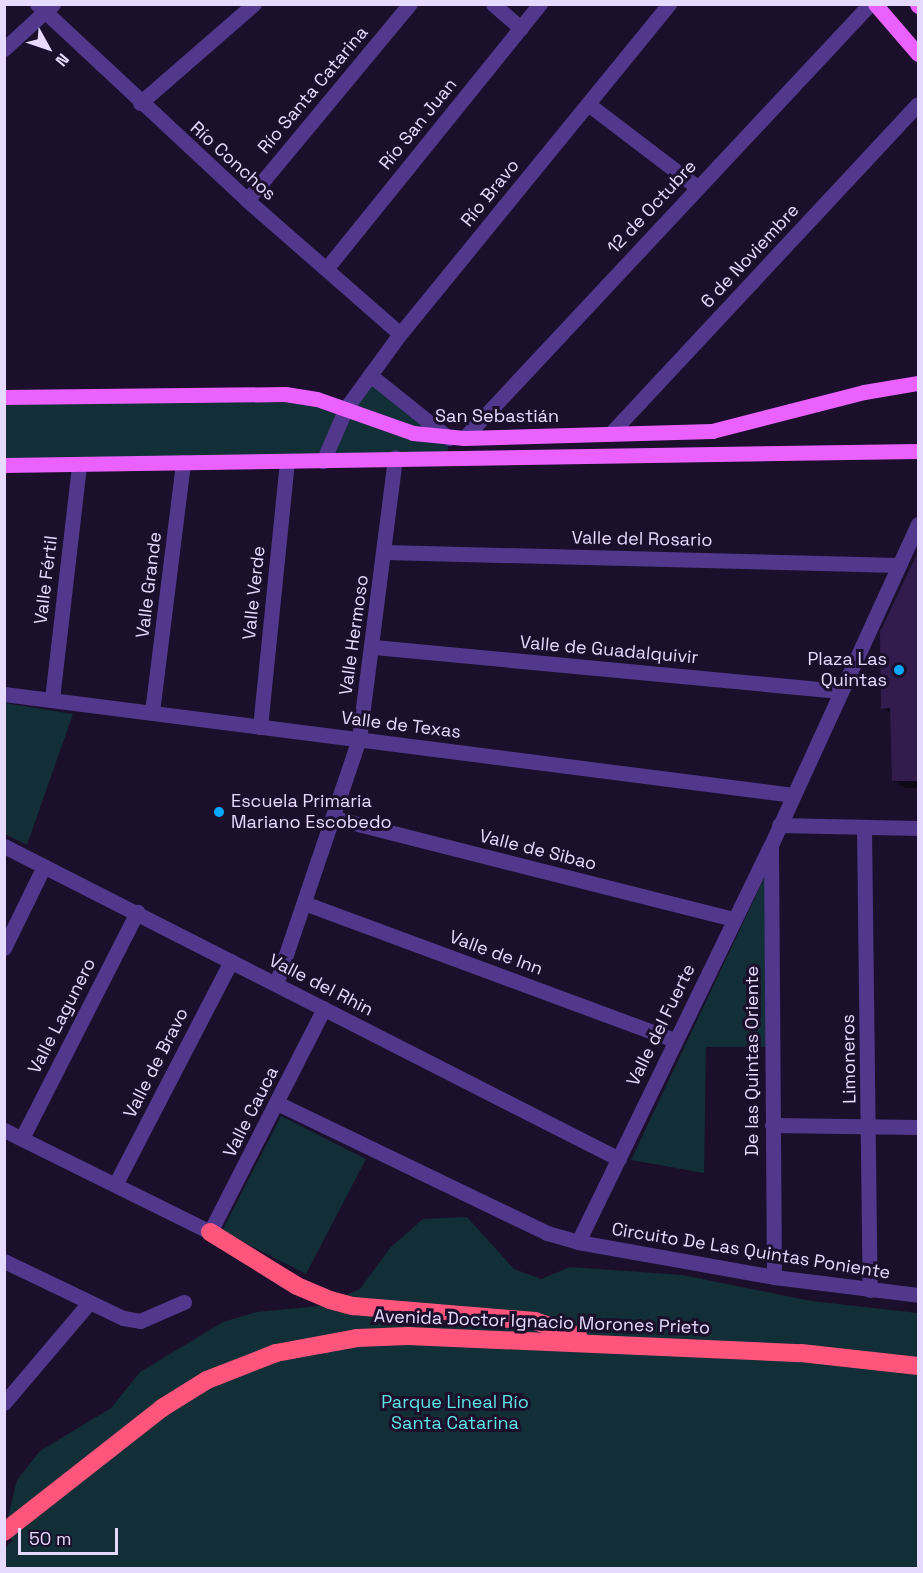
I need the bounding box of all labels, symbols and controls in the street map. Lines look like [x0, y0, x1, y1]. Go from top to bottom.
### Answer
north arrow [18, 18, 78, 78]
street label: Río Santa Catarina [254, 22, 372, 158]
text: N [51, 49, 74, 71]
street label: Río San Juan [375, 74, 461, 174]
street label: Río Conchos [186, 117, 280, 205]
street label: Río Bravo [456, 155, 524, 231]
street label: 12 de Octubre [603, 156, 701, 258]
street label: 6 de Noviembre [696, 200, 804, 312]
street label: San Sebastián [435, 405, 559, 427]
street label: Valle del Rosario [571, 527, 713, 551]
street label: Valle Grande [132, 531, 166, 639]
street label: Valle Fértil [30, 534, 62, 626]
street label: Valle Verde [238, 545, 270, 641]
street label: Valle Hermoso [335, 573, 373, 697]
street label: Valle de Guadalquivir [519, 631, 699, 669]
place label: Plaza Las Quintas [808, 649, 887, 692]
marker: Plaza Las Quintas [892, 663, 906, 677]
street label: Valle de Texas [340, 707, 462, 743]
place label: Escuela Primaria Mariano Escobedo [231, 791, 392, 834]
marker: Escuela Primaria Mariano Escobedo [212, 805, 226, 819]
street label: Valle de Sibao [477, 825, 599, 875]
street label: Valle de Inn [446, 926, 546, 980]
street label: Valle del Rhin [265, 949, 377, 1021]
street label: Valle Lagunero [24, 955, 100, 1077]
street label: Valle del Fuerte [622, 960, 700, 1090]
street label: De las Quintas Oriente [741, 966, 763, 1156]
street label: Valle de Bravo [119, 1004, 193, 1122]
street label: Limoneros [837, 1014, 861, 1104]
street label: Valle Cauca [219, 1063, 283, 1161]
street label: Circuito De Las Quintas Poniente [610, 1218, 892, 1284]
street label: Avenida Doctor Ignacio Morones Prieto [373, 1305, 711, 1339]
park label: Parque Lineal Río Santa Catarina [381, 1392, 529, 1434]
scale bar [21, 1516, 122, 1554]
text: 50 m [29, 1527, 71, 1550]

